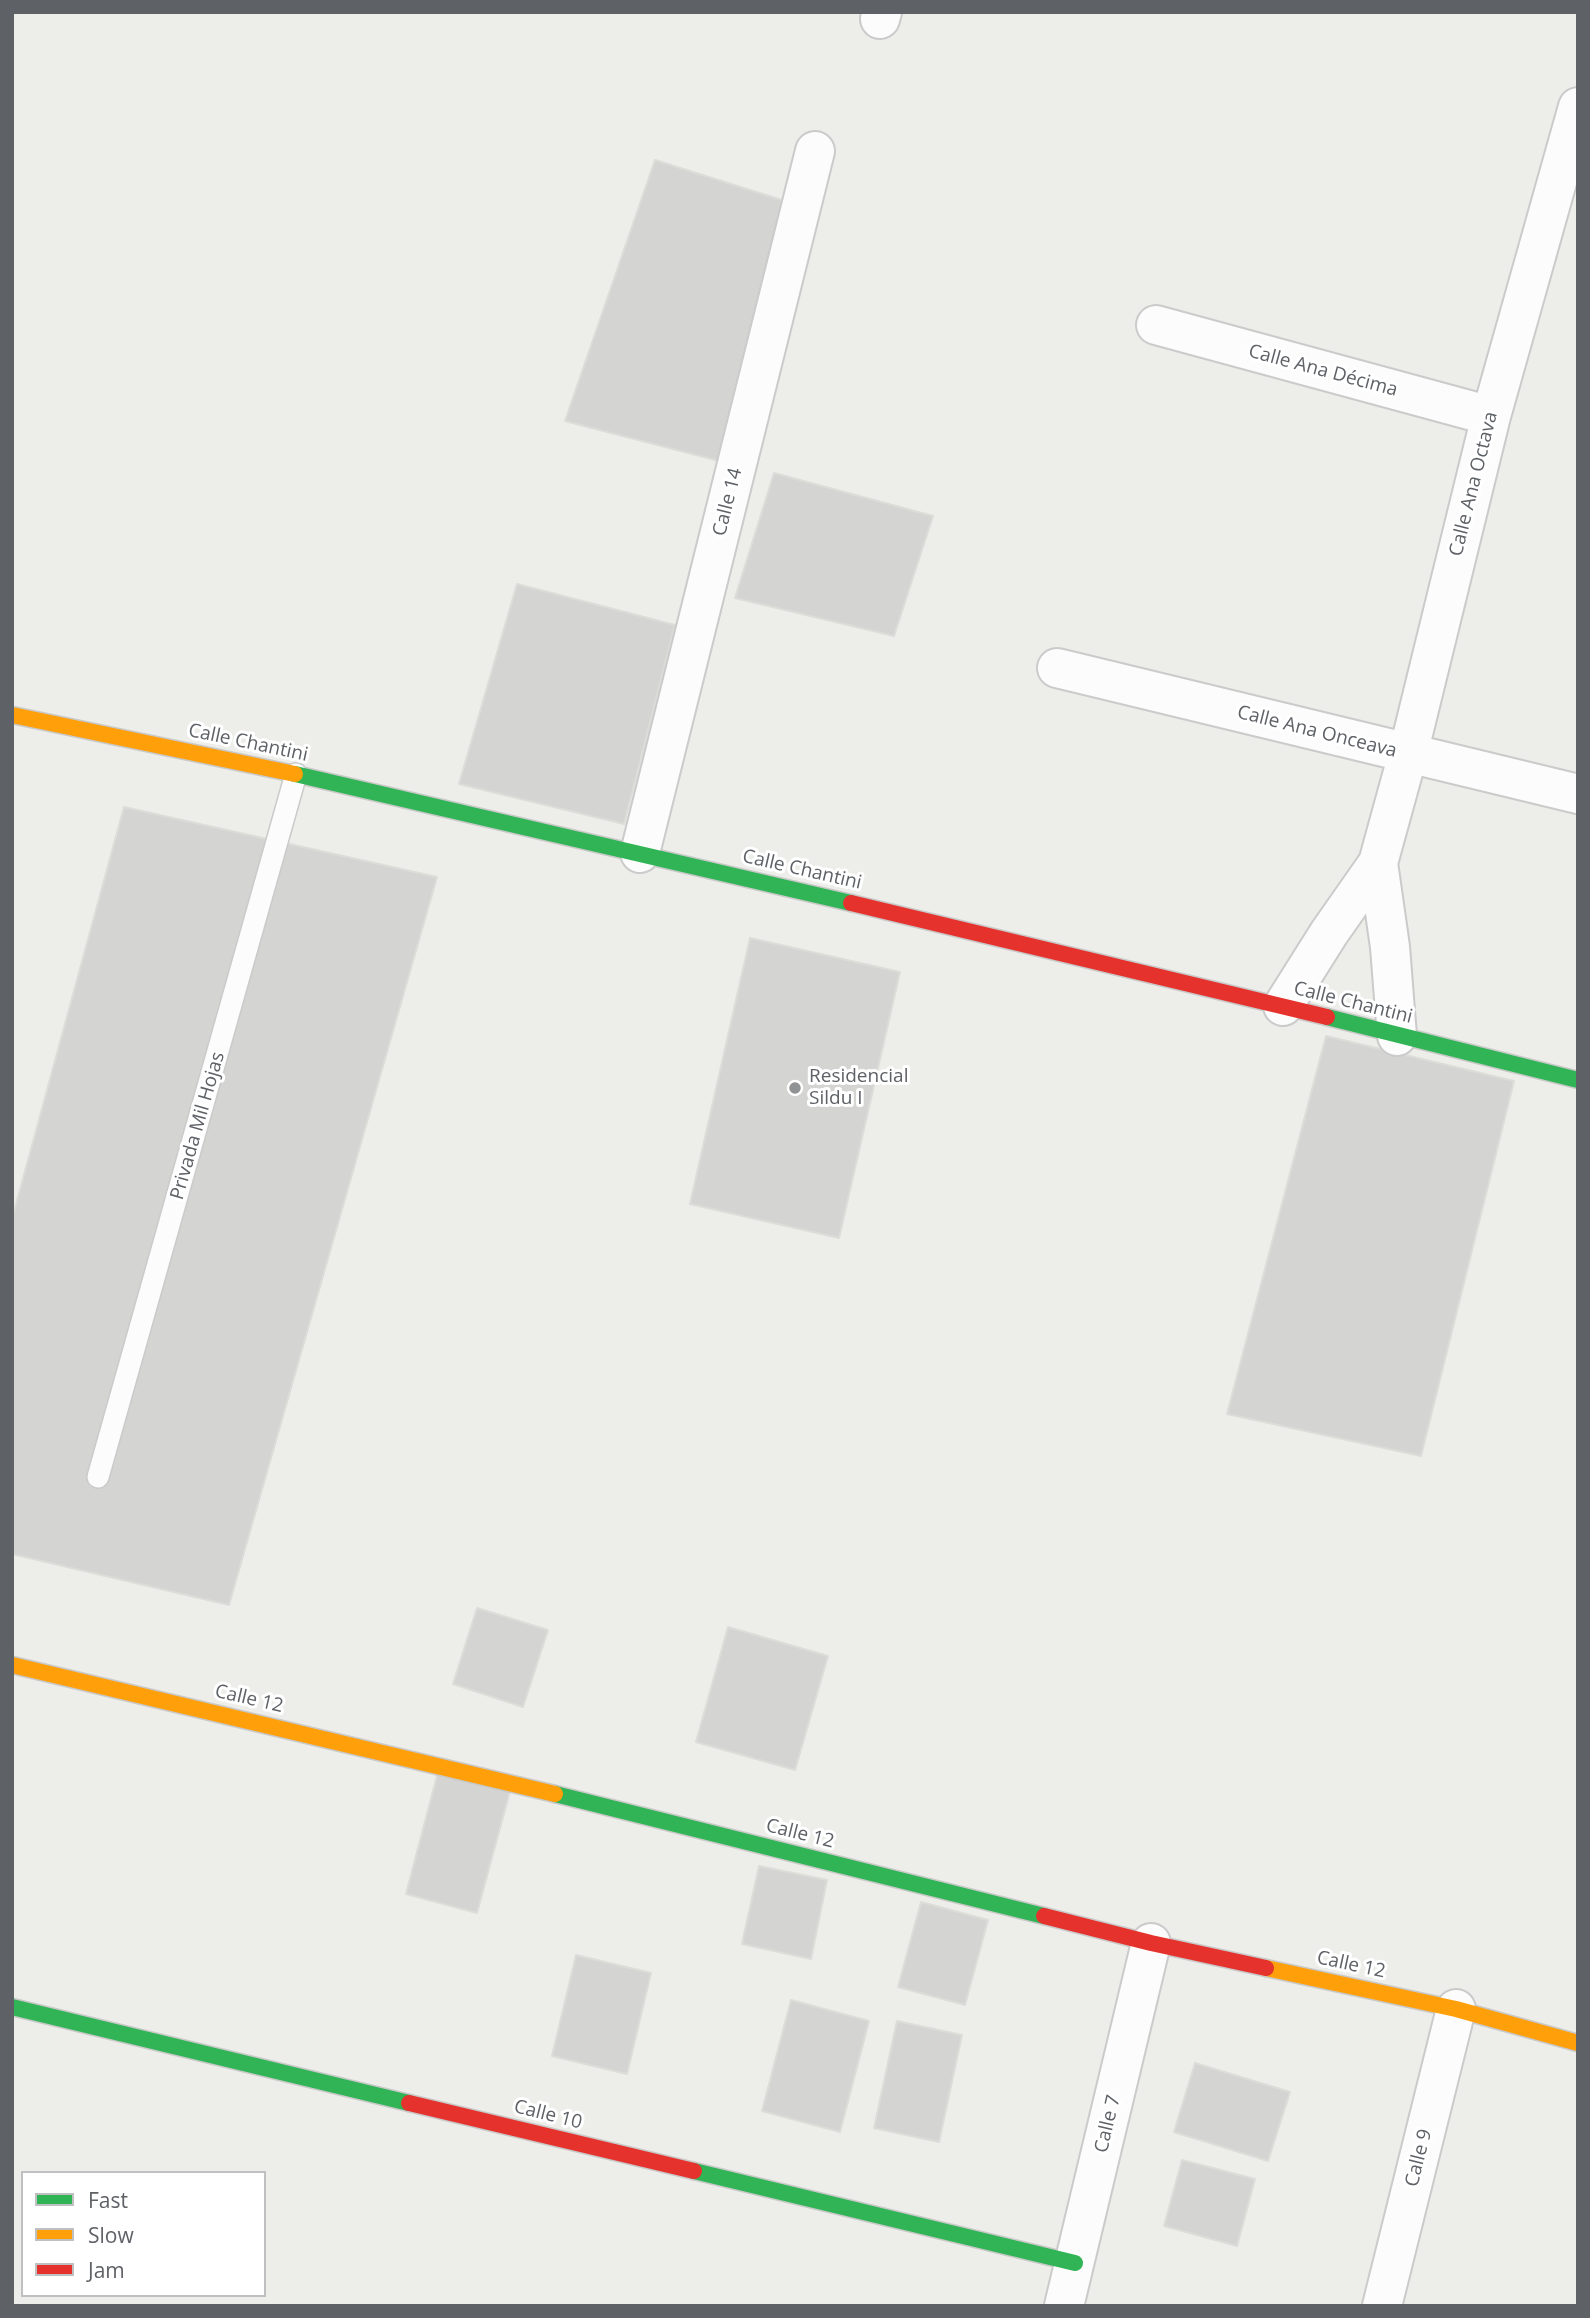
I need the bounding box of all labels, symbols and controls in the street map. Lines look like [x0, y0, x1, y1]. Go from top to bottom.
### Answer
street label: Calle Ana Décima [1246, 340, 1400, 402]
street label: Calle Ana Octava [1445, 409, 1503, 559]
street label: Calle 14 [709, 466, 747, 538]
street label: Calle Ana Onceava [1235, 701, 1399, 763]
street label: Calle Chantini [186, 719, 310, 767]
street label: Calle Chantini [740, 845, 864, 895]
street label: Calle Chantini [1291, 977, 1415, 1029]
street label: Privada Mil Hojas [166, 1050, 230, 1202]
place label: Residencial Sildu I [809, 1066, 908, 1110]
marker: Residencial Sildu I [787, 1080, 803, 1096]
street label: Calle 12 [213, 1680, 285, 1718]
street label: Calle 12 [764, 1815, 836, 1853]
street label: Calle 12 [1315, 1947, 1387, 1983]
street label: Calle 7 [1090, 2093, 1126, 2155]
street label: Calle 10 [512, 2096, 584, 2134]
street label: Calle 9 [1401, 2127, 1437, 2189]
legend [21, 2171, 266, 2297]
text: Fast [88, 2186, 128, 2214]
text: Slow [88, 2221, 134, 2249]
text: Jam [88, 2256, 125, 2284]

